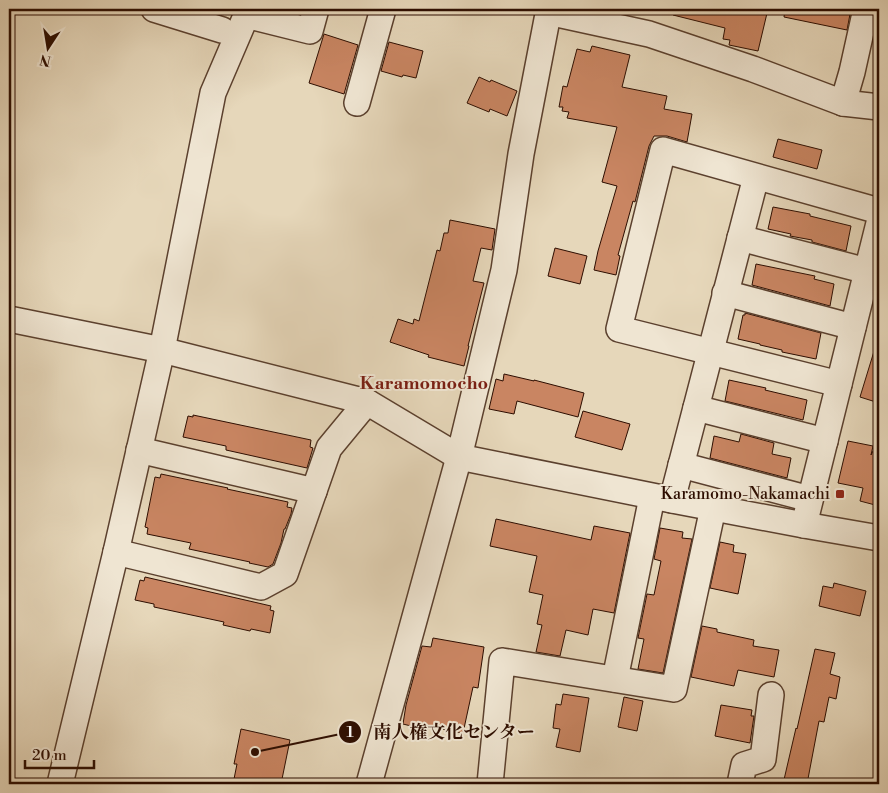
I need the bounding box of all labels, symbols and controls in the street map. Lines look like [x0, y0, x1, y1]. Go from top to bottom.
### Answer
north arrow [22, 22, 72, 72]
text: N [38, 50, 53, 70]
district label: Karamomocho [360, 372, 488, 395]
place label: Karamomo-Nakamachi [661, 484, 830, 504]
marker: Karamomo-Nakamachi [834, 488, 846, 500]
callout: 南人権文化センター [338, 715, 545, 748]
text: 南人権文化センター [373, 721, 535, 744]
text: 1 [346, 723, 354, 742]
scale bar [25, 738, 94, 770]
text: 20 m [32, 746, 67, 765]

